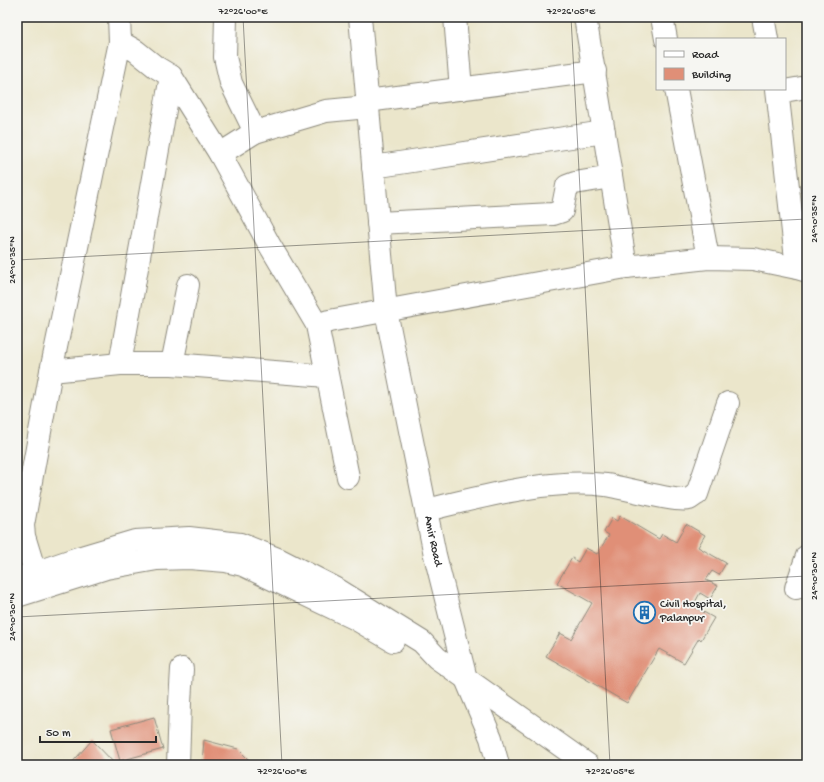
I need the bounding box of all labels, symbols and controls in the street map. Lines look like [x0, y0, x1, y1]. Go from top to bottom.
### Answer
text: 72°26'00"E [218, 6, 268, 18]
text: 72°26'05"E [546, 6, 596, 18]
legend [656, 38, 786, 90]
text: Road [692, 49, 719, 63]
text: Building [691, 69, 731, 83]
text: 24°10'35"N [809, 195, 821, 243]
text: 24°10'35"N [7, 236, 19, 284]
street label: Amir Road [420, 515, 445, 569]
text: 24°10'30"N [809, 552, 821, 600]
text: 24°10'30"N [7, 593, 19, 641]
place label: Civil Hospital, Palanpur [659, 598, 726, 626]
building icon: Civil Hospital, Palanpur [632, 599, 658, 625]
scale bar [40, 718, 156, 744]
text: 50 m [46, 727, 71, 741]
text: 72°26'00"E [257, 766, 307, 778]
text: 72°26'05"E [585, 766, 635, 778]

